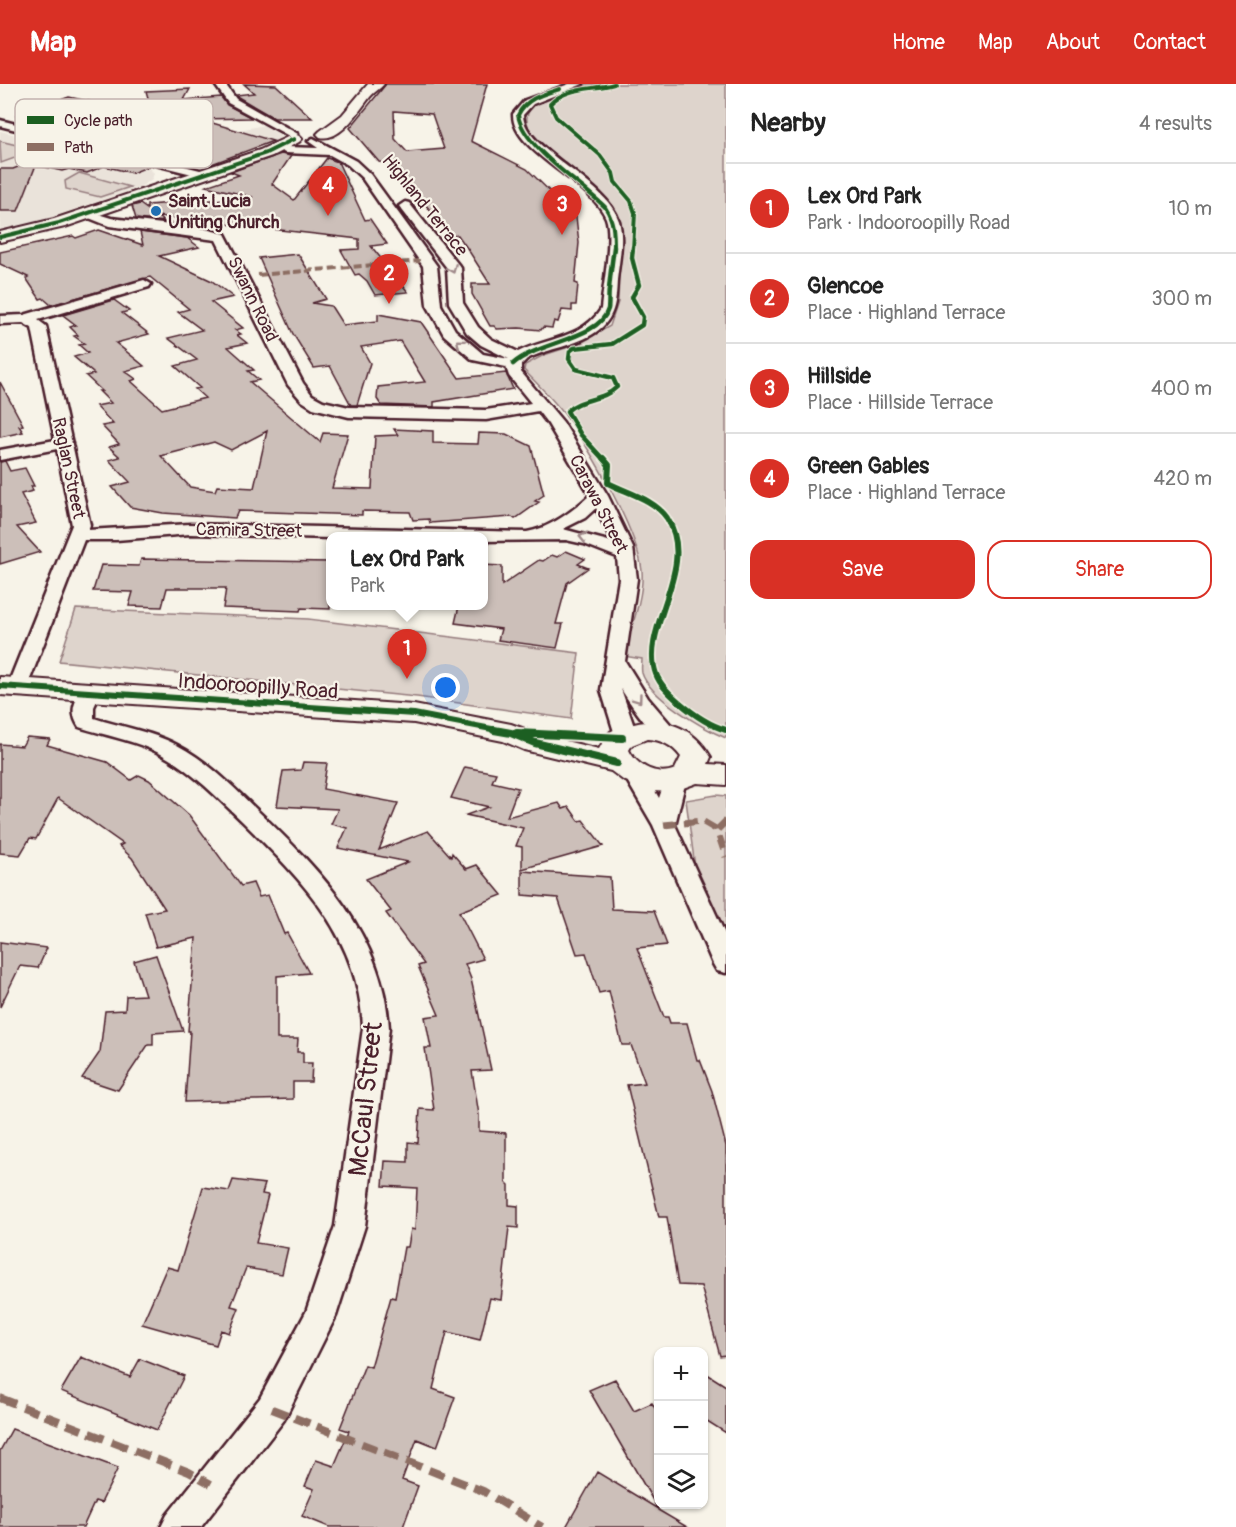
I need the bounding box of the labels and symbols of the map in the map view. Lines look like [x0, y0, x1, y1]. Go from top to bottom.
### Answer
legend [15, 99, 213, 168]
text: Cycle path [64, 111, 132, 131]
text: Path [64, 138, 93, 158]
street label: Highland Terrace [377, 150, 473, 261]
pin: 4 [308, 166, 348, 216]
pin: 3 [542, 186, 582, 235]
place label: Saint Lucia Uniting Church [168, 190, 280, 234]
marker: Saint Lucia Uniting Church [149, 204, 163, 218]
street label: Swann Road [222, 253, 283, 346]
pin: 2 [370, 254, 408, 304]
one-way arrow [445, 262, 457, 273]
one-way arrow [457, 339, 467, 350]
street label: Raglan Street [47, 415, 91, 522]
street label: Carawa Street [564, 451, 634, 558]
street label: Camira Street [196, 518, 303, 543]
one-way arrow [578, 532, 588, 545]
pin: 1 [388, 630, 426, 679]
street label: Indooroopilly Road [177, 667, 339, 706]
your location [431, 673, 460, 702]
one-way arrow [631, 693, 642, 704]
street label: McCaul Street [342, 1020, 390, 1178]

